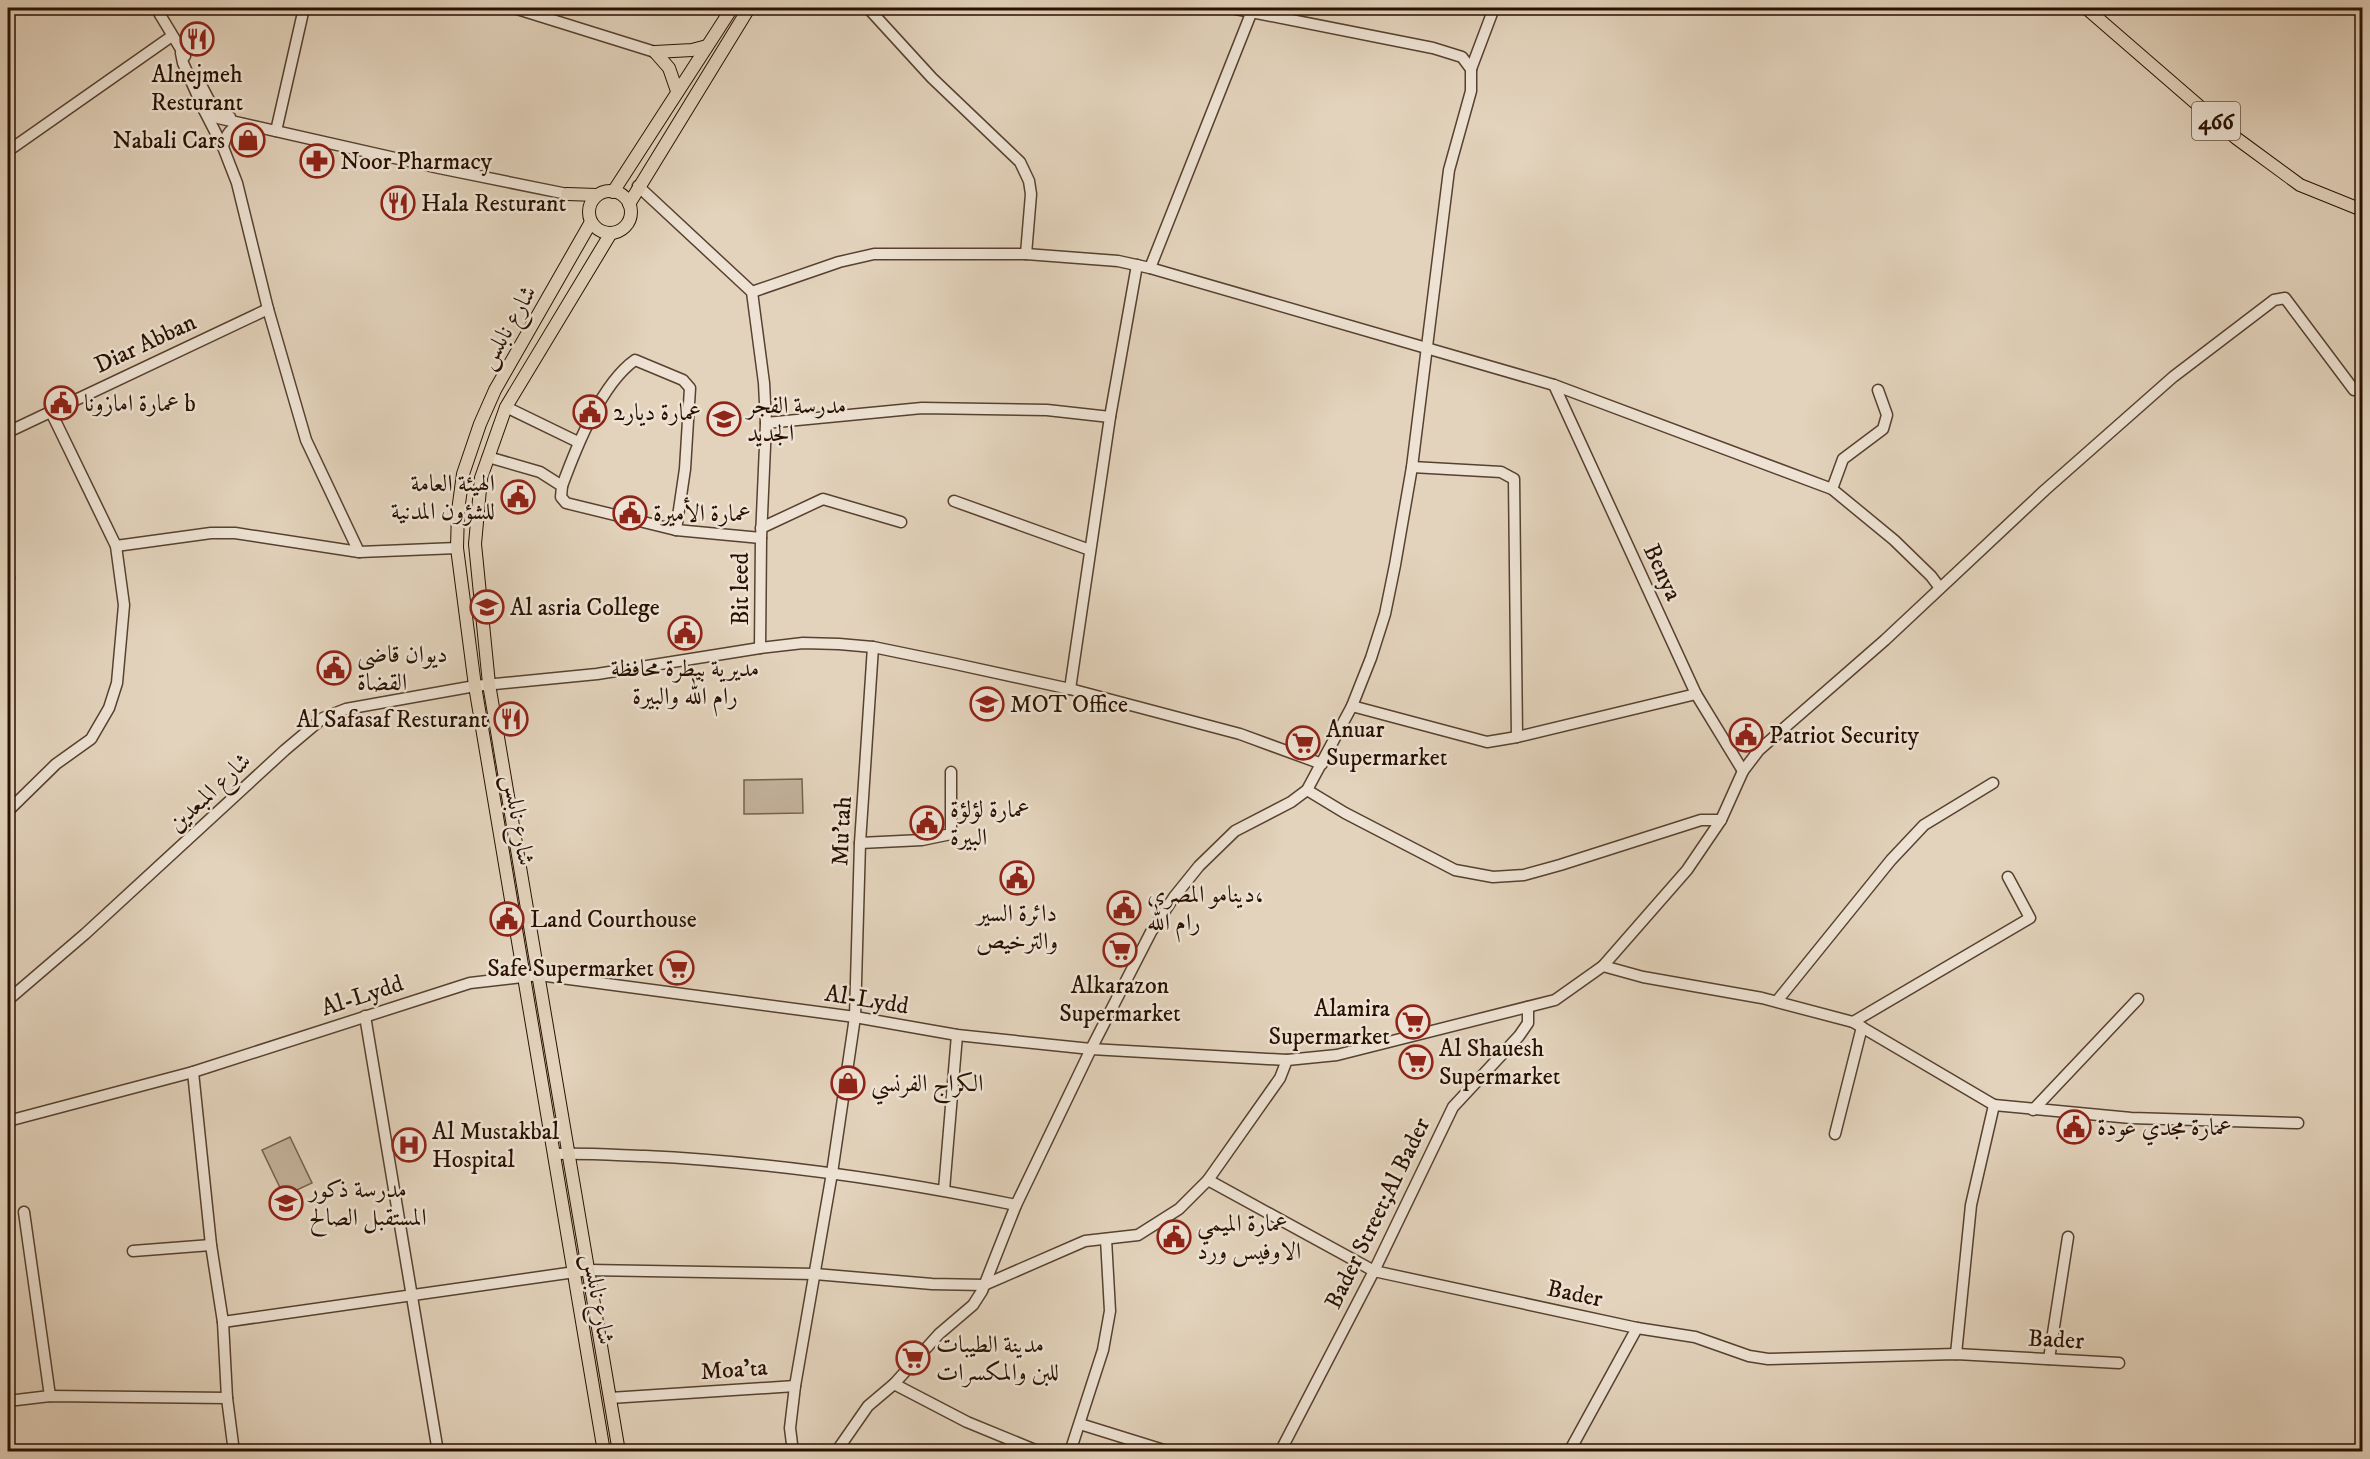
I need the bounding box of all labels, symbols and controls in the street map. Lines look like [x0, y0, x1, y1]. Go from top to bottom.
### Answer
restaurant icon: Alnejmeh Resturant [179, 21, 215, 57]
place label: Alnejmeh Resturant [151, 60, 243, 118]
road number: 466 [2192, 102, 2240, 140]
shop icon: Nabali Cars [230, 122, 266, 158]
place label: Nabali Cars [113, 126, 225, 156]
pharmacy icon: Noor Pharmacy [299, 143, 335, 179]
place label: Noor Pharmacy [340, 147, 493, 177]
restaurant icon: Hala Resturant [380, 185, 416, 221]
place label: Hala Resturant [421, 189, 567, 219]
street label: شارع نابلس [472, 280, 547, 377]
street label: Diar Abban [90, 307, 201, 381]
public building icon: عمارة امازونا b [43, 385, 79, 421]
place label: عمارة امازونا b [84, 389, 196, 419]
place label: مدرسة الفجر الجديد [744, 391, 846, 449]
public building icon: عمارة ديار2 [572, 394, 608, 430]
place label: عمارة ديار2 [613, 398, 701, 428]
school or university icon: مدرسة الفجر الجديد [706, 401, 742, 437]
place label: الهيئة العامة للشؤون المدنية [391, 469, 495, 527]
public building icon: الهيئة العامة للشؤون المدنية [500, 479, 536, 515]
public building icon: عمارة الأميرة [612, 495, 648, 531]
place label: عمارة الأميرة [653, 497, 751, 529]
street label: Benya [1636, 539, 1689, 606]
street label: Bit leed [726, 552, 756, 625]
school or university icon: Al asria College [469, 589, 505, 625]
place label: Al asria College [510, 593, 660, 623]
public building icon: مديرية بيطرة محافظة رام الله والبيرة [667, 615, 703, 651]
place label: ديوان قاضي القضاة [357, 640, 448, 698]
public building icon: ديوان قاضي القضاة [316, 650, 352, 686]
place label: مديرية بيطرة محافظة رام الله والبيرة [611, 654, 759, 717]
school or university icon: MOT Office [969, 686, 1005, 722]
place label: MOT Office [1010, 690, 1128, 720]
restaurant icon: Al Safasaf Resturant [493, 701, 529, 737]
place label: Al Safasaf Resturant [296, 705, 488, 735]
place label: Anuar Supermarket [1326, 715, 1448, 773]
public building icon: Patriot Security [1728, 717, 1764, 753]
place label: Patriot Security [1769, 721, 1920, 751]
supermarket icon: Anuar Supermarket [1285, 725, 1321, 761]
street label: شارع المبعدين [162, 746, 260, 842]
street label: شارع نابلس [491, 772, 541, 869]
street label: Mu'tah [825, 795, 859, 867]
place label: عمارة لؤلؤة البيرة [950, 795, 1030, 853]
public building icon: عمارة لؤلؤة البيرة [909, 805, 945, 841]
public building icon: دائرة السير والترخيص [999, 860, 1035, 896]
place label: دينامو المصري، رام الله [1147, 880, 1264, 943]
public building icon: دينامو المصري، رام الله [1106, 890, 1142, 926]
place label: دائرة السير والترخيص [974, 899, 1058, 957]
public building icon: Land Courthouse [489, 901, 525, 937]
place label: Land Courthouse [530, 905, 697, 935]
supermarket icon: Alkarazon Supermarket [1102, 932, 1138, 968]
supermarket icon: Safe Supermarket [659, 950, 695, 986]
place label: Safe Supermarket [487, 954, 654, 984]
street label: Al-Lydd [318, 969, 407, 1023]
place label: Alkarazon Supermarket [1059, 971, 1181, 1029]
street label: Al-Lydd [823, 979, 911, 1021]
place label: Alamira Supermarket [1269, 994, 1391, 1052]
supermarket icon: Alamira Supermarket [1395, 1004, 1431, 1040]
place label: Al Shauesh Supermarket [1439, 1034, 1561, 1092]
supermarket icon: Al Shauesh Supermarket [1398, 1044, 1434, 1080]
shop icon: الكراج الفرنسي [830, 1065, 866, 1101]
place label: الكراج الفرنسي [871, 1069, 983, 1105]
public building icon: عمارة مجدي عودة [2056, 1109, 2092, 1145]
street label: Bader Street;Al Bader [1319, 1113, 1437, 1314]
place label: عمارة مجدي عودة [2097, 1113, 2232, 1146]
place label: Al Mustakbal Hospital [432, 1117, 560, 1175]
hospital icon: Al Mustakbal Hospital [391, 1127, 427, 1163]
place label: مدرسة ذكور المستقبل الصالح [307, 1175, 427, 1237]
school or university icon: مدرسة ذكور المستقبل الصالح [268, 1185, 304, 1221]
place label: عمارة الميمي الاوفيس ورد [1197, 1209, 1301, 1267]
public building icon: عمارة الميمي الاوفيس ورد [1156, 1219, 1192, 1255]
street label: شارع نابلس [571, 1251, 621, 1348]
street label: Bader [1544, 1273, 1605, 1315]
street label: Bader [2027, 1324, 2085, 1356]
place label: مدينة الطيبات للبن والمكسرات [936, 1330, 1059, 1388]
supermarket icon: مدينة الطيبات للبن والمكسرات [895, 1340, 931, 1376]
street label: Moa'ta [700, 1353, 769, 1387]

